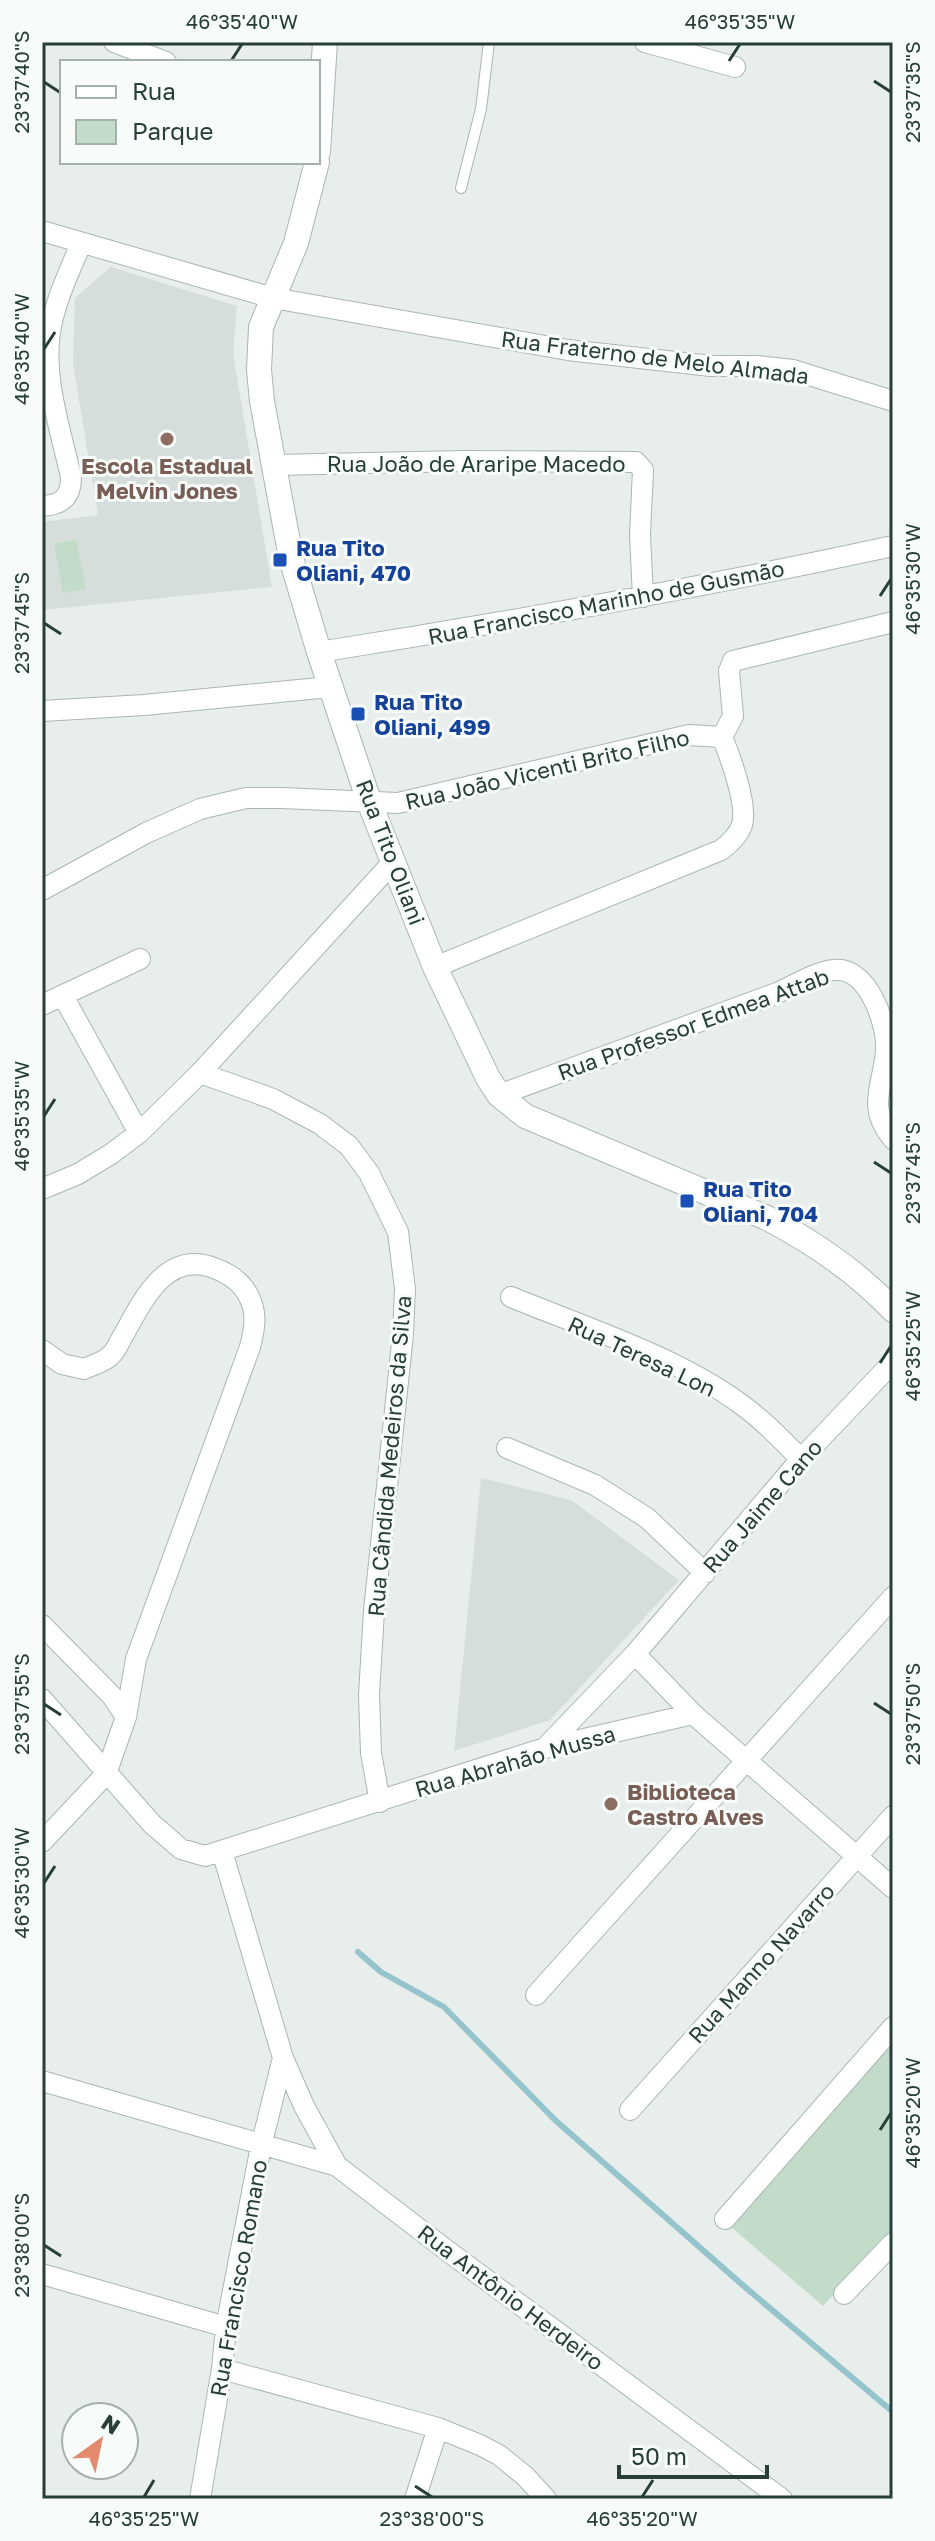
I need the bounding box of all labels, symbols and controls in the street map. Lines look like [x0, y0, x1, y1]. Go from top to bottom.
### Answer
text: 46°35'40"W [186, 9, 298, 33]
text: 46°35'35"W [685, 9, 795, 33]
text: 23°37'40"S [9, 31, 33, 134]
text: 23°37'35"S [900, 41, 924, 143]
legend [60, 60, 320, 164]
text: Rua [132, 76, 176, 105]
text: Parque [132, 116, 213, 145]
text: 46°35'40"W [9, 293, 33, 405]
street label: Rua Fraterno de Melo Almada [500, 325, 810, 389]
marker: Escola Estadual Melvin Jones [158, 430, 176, 448]
street label: Rua João de Araripe Macedo [327, 450, 625, 477]
place label: Escola Estadual Melvin Jones [81, 452, 253, 504]
text: 46°35'30"W [900, 523, 924, 635]
place label: Rua Tito Oliani, 470 [296, 534, 411, 586]
marker: Rua Tito Oliani, 470 [271, 551, 289, 569]
street label: Rua Francisco Marinho de Gusmão [426, 554, 786, 650]
text: 23°37'45"S [9, 572, 33, 674]
place label: Rua Tito Oliani, 499 [374, 688, 491, 740]
marker: Rua Tito Oliani, 499 [349, 705, 367, 723]
street label: Rua João Vicenti Brito Filho [402, 723, 692, 815]
street label: Rua Tito Oliani [351, 775, 431, 929]
street label: Rua Professor Edmea Attab [554, 962, 832, 1086]
text: 46°35'35"W [9, 1061, 33, 1171]
text: 23°37'45"S [900, 1122, 924, 1224]
place label: Rua Tito Oliani, 704 [703, 1175, 818, 1227]
marker: Rua Tito Oliani, 704 [678, 1192, 696, 1210]
text: 46°35'25"W [900, 1291, 924, 1401]
street label: Rua Cândida Medeiros da Silva [362, 1294, 416, 1618]
street label: Rua Teresa Lon [564, 1310, 720, 1402]
street label: Rua Jaime Cano [697, 1434, 827, 1578]
text: 23°37'55"S [9, 1653, 33, 1755]
text: 23°37'50"S [900, 1663, 924, 1765]
street label: Rua Abrahão Mussa [412, 1719, 618, 1803]
place label: Biblioteca Castro Alves [627, 1778, 764, 1830]
marker: Biblioteca Castro Alves [602, 1795, 620, 1813]
text: 46°35'30"W [9, 1827, 33, 1939]
street label: Rua Manno Navarro [682, 1877, 840, 2049]
text: 46°35'20"W [900, 2057, 924, 2169]
street label: Rua Francisco Romano [204, 2157, 272, 2399]
text: 23°38'00"S [9, 2193, 33, 2297]
street label: Rua Antônio Herdeiro [413, 2218, 609, 2376]
north arrow [60, 2401, 140, 2481]
text: N [97, 2408, 126, 2440]
scale bar [619, 2429, 767, 2479]
text: 50 m [631, 2441, 687, 2470]
text: 46°35'25"W [89, 2506, 199, 2530]
text: 23°38'00"S [380, 2506, 484, 2530]
text: 46°35'20"W [586, 2506, 698, 2530]

